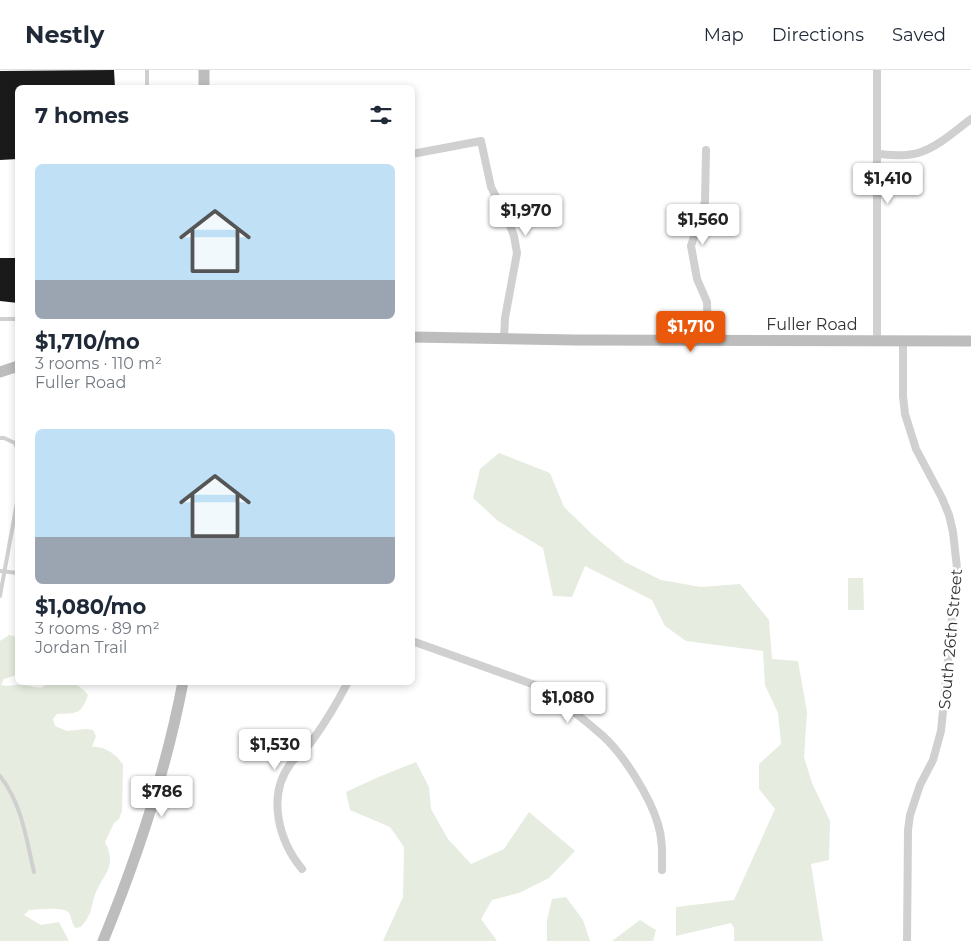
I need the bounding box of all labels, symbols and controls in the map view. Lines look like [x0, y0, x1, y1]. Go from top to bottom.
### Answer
text: Nestly [25, 20, 104, 49]
text: Map [704, 24, 744, 46]
text: Directions [772, 24, 864, 46]
text: Saved [892, 24, 946, 46]
icon: filters [367, 101, 395, 129]
text: 7 homes [35, 103, 129, 128]
pin: $1,410 [847, 162, 929, 205]
text: $1,410 [864, 169, 912, 188]
pin: $1,970 [485, 194, 567, 237]
icon: home [170, 196, 260, 286]
text: $1,970 [500, 201, 552, 220]
pin: $1,560 [662, 204, 744, 246]
text: $1,560 [677, 210, 729, 229]
pin: $1,710 [650, 310, 732, 353]
street label: Fuller Road [766, 315, 858, 334]
text: $1,710 [667, 317, 715, 336]
text: $1,710/mo [35, 329, 140, 354]
text: 3 rooms · 110 m² [35, 354, 162, 373]
text: Fuller Road [35, 373, 126, 392]
icon: home [170, 461, 260, 551]
street label: South 26th Street [935, 568, 966, 710]
text: $1,080/mo [35, 594, 146, 619]
text: 3 rooms · 89 m² [35, 619, 160, 638]
text: Jordan Trail [35, 638, 127, 657]
pin: $1,080 [527, 682, 609, 724]
text: $1,080 [542, 688, 594, 707]
pin: $1,530 [234, 728, 316, 771]
text: $1,530 [250, 735, 300, 754]
pin: $786 [132, 776, 192, 818]
text: $786 [142, 782, 182, 801]

